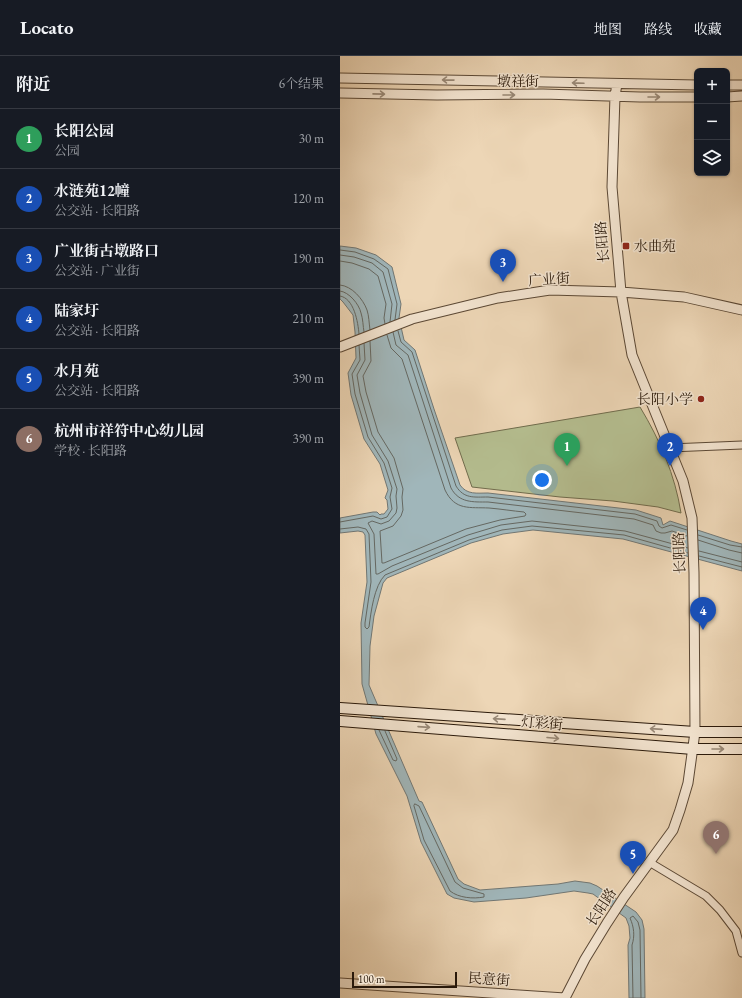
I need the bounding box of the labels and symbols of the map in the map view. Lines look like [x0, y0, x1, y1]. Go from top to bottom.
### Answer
street label: 墩祥街 [497, 72, 539, 90]
one-way arrow [442, 76, 455, 84]
one-way arrow [572, 80, 585, 87]
one-way arrow [372, 90, 385, 98]
one-way arrow [502, 91, 515, 99]
one-way arrow [647, 93, 660, 101]
street label: 长阳路 [591, 220, 613, 264]
place label: 水曲苑 [634, 237, 676, 255]
marker: 水曲苑 [621, 241, 631, 251]
pin: 3 [490, 249, 516, 282]
street label: 广业街 [527, 269, 571, 289]
place label: 长阳小学 [637, 390, 693, 408]
marker: 长阳小学 [696, 394, 706, 404]
pin: 1 [554, 433, 580, 466]
pin: 2 [657, 433, 683, 466]
your location [532, 470, 552, 490]
street label: 长阳路 [669, 532, 689, 574]
pin: 4 [690, 597, 716, 630]
street label: 灯彩街 [520, 712, 564, 734]
one-way arrow [493, 715, 506, 722]
one-way arrow [417, 723, 430, 730]
one-way arrow [650, 726, 663, 733]
one-way arrow [546, 734, 559, 741]
one-way arrow [711, 745, 724, 753]
pin: 6 [703, 821, 729, 854]
pin: 5 [620, 841, 646, 874]
street label: 长阳路 [582, 884, 620, 930]
street label: 民意街 [467, 969, 511, 989]
scale bar [352, 970, 457, 989]

